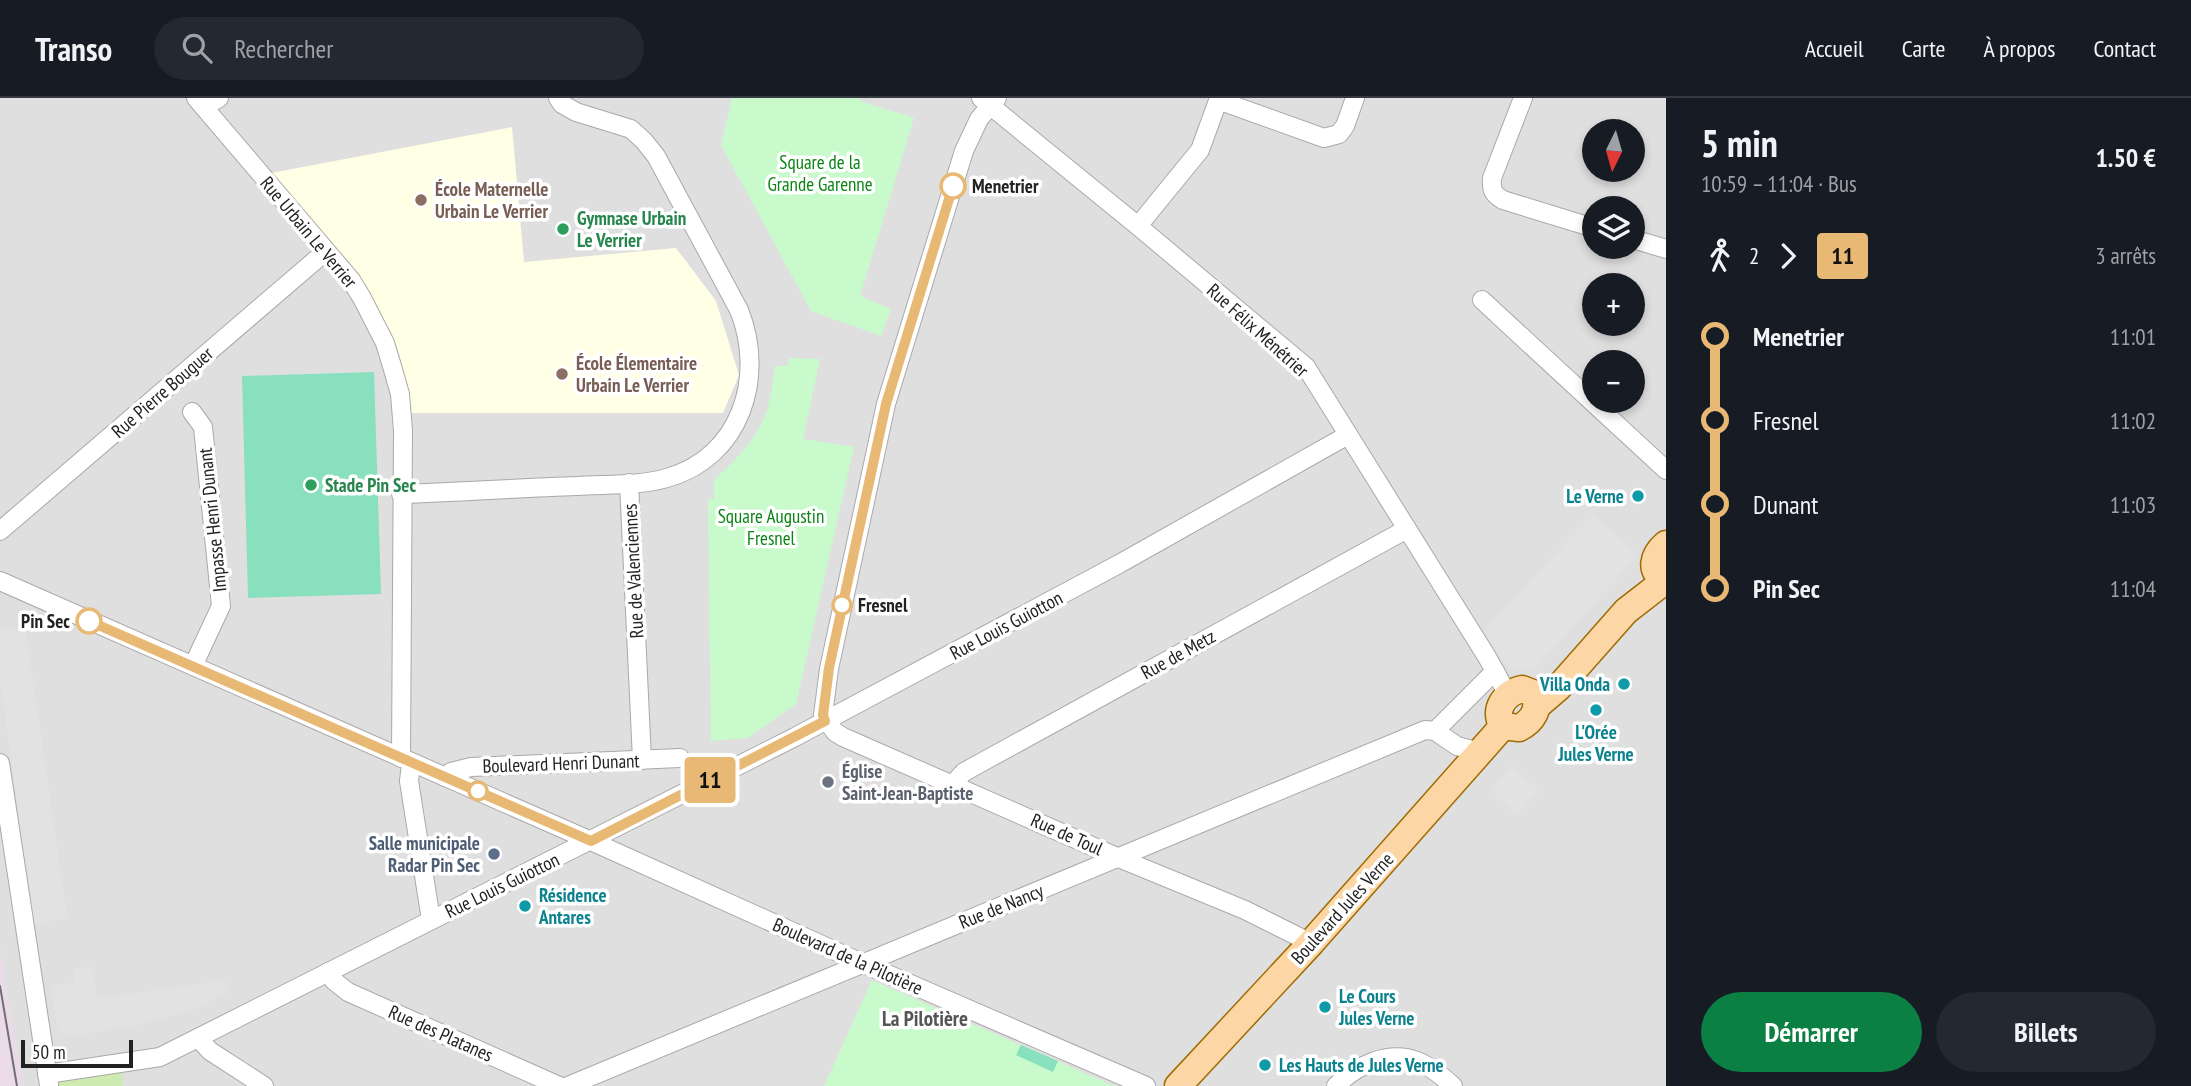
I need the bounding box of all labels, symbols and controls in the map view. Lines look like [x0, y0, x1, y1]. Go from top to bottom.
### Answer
search box [154, 17, 644, 80]
text: Transo [35, 27, 112, 70]
icon: search [178, 29, 216, 67]
text: Rechercher [234, 32, 333, 65]
text: Accueil [1805, 33, 1864, 64]
text: Carte [1902, 33, 1945, 64]
text: À propos [1983, 33, 2055, 64]
text: Contact [2093, 33, 2156, 64]
text: 5 min [1701, 118, 1778, 167]
north arrow [1582, 119, 1645, 182]
map controls [1582, 119, 1645, 413]
text: 1.50 € [2095, 141, 2156, 174]
park label: Square de la Grande Garenne [767, 150, 873, 196]
text: 10:59 – 11:04 · Bus [1701, 169, 1857, 198]
street label: Rue Urbain Le Verrier [255, 171, 363, 293]
marker: Menetrier [940, 173, 966, 199]
place label: Menetrier [972, 174, 1039, 198]
place label: École Maternelle Urbain Le Verrier [435, 177, 548, 223]
marker: École Maternelle Urbain Le Verrier [413, 192, 429, 208]
button: layers [1582, 196, 1645, 259]
place label: Gymnase Urbain Le Verrier [577, 206, 686, 252]
marker: Gymnase Urbain Le Verrier [555, 221, 571, 237]
icon: walk [1701, 237, 1739, 275]
icon: forward [1769, 237, 1807, 275]
text: 11 [1831, 240, 1854, 271]
text: 2 [1749, 241, 1759, 270]
text: 3 arrêts [2095, 241, 2156, 270]
button: + [1582, 273, 1645, 336]
street label: Rue Félix Ménétrier [1202, 278, 1314, 382]
text: Menetrier [1753, 320, 1844, 353]
text: 11:01 [2110, 322, 2156, 351]
street label: Rue Pierre Bouguer [106, 341, 218, 443]
button: − [1582, 350, 1645, 413]
place label: École Élementaire Urbain Le Verrier [576, 351, 697, 397]
marker: École Élementaire Urbain Le Verrier [554, 366, 570, 382]
text: Fresnel [1753, 404, 1819, 437]
text: 11:02 [2110, 406, 2156, 435]
street label: Impasse Henri Dunant [192, 446, 232, 593]
place label: Stade Pin Sec [325, 473, 416, 497]
marker: Stade Pin Sec [303, 477, 319, 493]
place label: Le Verne [1566, 484, 1624, 508]
marker: Le Verne [1630, 488, 1646, 504]
text: Dunant [1753, 488, 1818, 521]
text: 11:03 [2110, 490, 2156, 519]
street label: Rue de Valenciennes [617, 503, 649, 639]
park label: Square Augustin Fresnel [718, 504, 824, 550]
text: Pin Sec [1753, 572, 1820, 605]
text: 11:04 [2110, 574, 2156, 603]
street label: Rue Louis Guiotton [946, 585, 1066, 665]
place label: Fresnel [858, 593, 908, 617]
marker: Fresnel [832, 595, 852, 615]
marker: Pin Sec [76, 608, 102, 634]
place label: Pin Sec [21, 609, 70, 633]
street label: Rue de Metz [1137, 624, 1220, 684]
place label: Villa Onda [1539, 672, 1610, 696]
marker: Villa Onda [1616, 676, 1632, 692]
marker: L'Orée Jules Verne [1588, 702, 1604, 718]
place label: L'Orée Jules Verne [1557, 720, 1634, 766]
street label: Boulevard Henri Dunant [482, 748, 641, 778]
line badge: 11 [678, 757, 742, 803]
place label: Église Saint-Jean-Baptiste [842, 759, 973, 805]
text: 11 [699, 764, 721, 795]
marker: Église Saint-Jean-Baptiste [820, 774, 836, 790]
unlabelled marker [468, 781, 488, 801]
street label: Rue de Toul [1027, 808, 1107, 861]
place label: Salle municipale Radar Pin Sec [369, 831, 480, 877]
marker: Salle municipale Radar Pin Sec [486, 846, 502, 862]
street label: Rue Louis Guiotton [441, 847, 563, 923]
street label: Boulevard Jules Verne [1286, 847, 1399, 969]
street label: Rue de Nancy [955, 878, 1048, 934]
place label: Résidence Antares [538, 883, 607, 929]
marker: Résidence Antares [517, 898, 533, 914]
street label: Boulevard de la Pilotière [769, 912, 927, 1000]
place label: Le Cours Jules Verne [1338, 984, 1415, 1030]
button: Démarrer [1701, 992, 1922, 1072]
button: Billets [1936, 992, 2156, 1072]
street label: Rue des Platanes [385, 999, 497, 1067]
marker: Le Cours Jules Verne [1317, 999, 1333, 1015]
district label: La Pilotière [882, 1005, 968, 1032]
scale bar [21, 1037, 133, 1069]
text: 50 m [32, 1040, 66, 1064]
place label: Les Hauts de Jules Verne [1279, 1053, 1444, 1077]
marker: Les Hauts de Jules Verne [1257, 1057, 1273, 1073]

